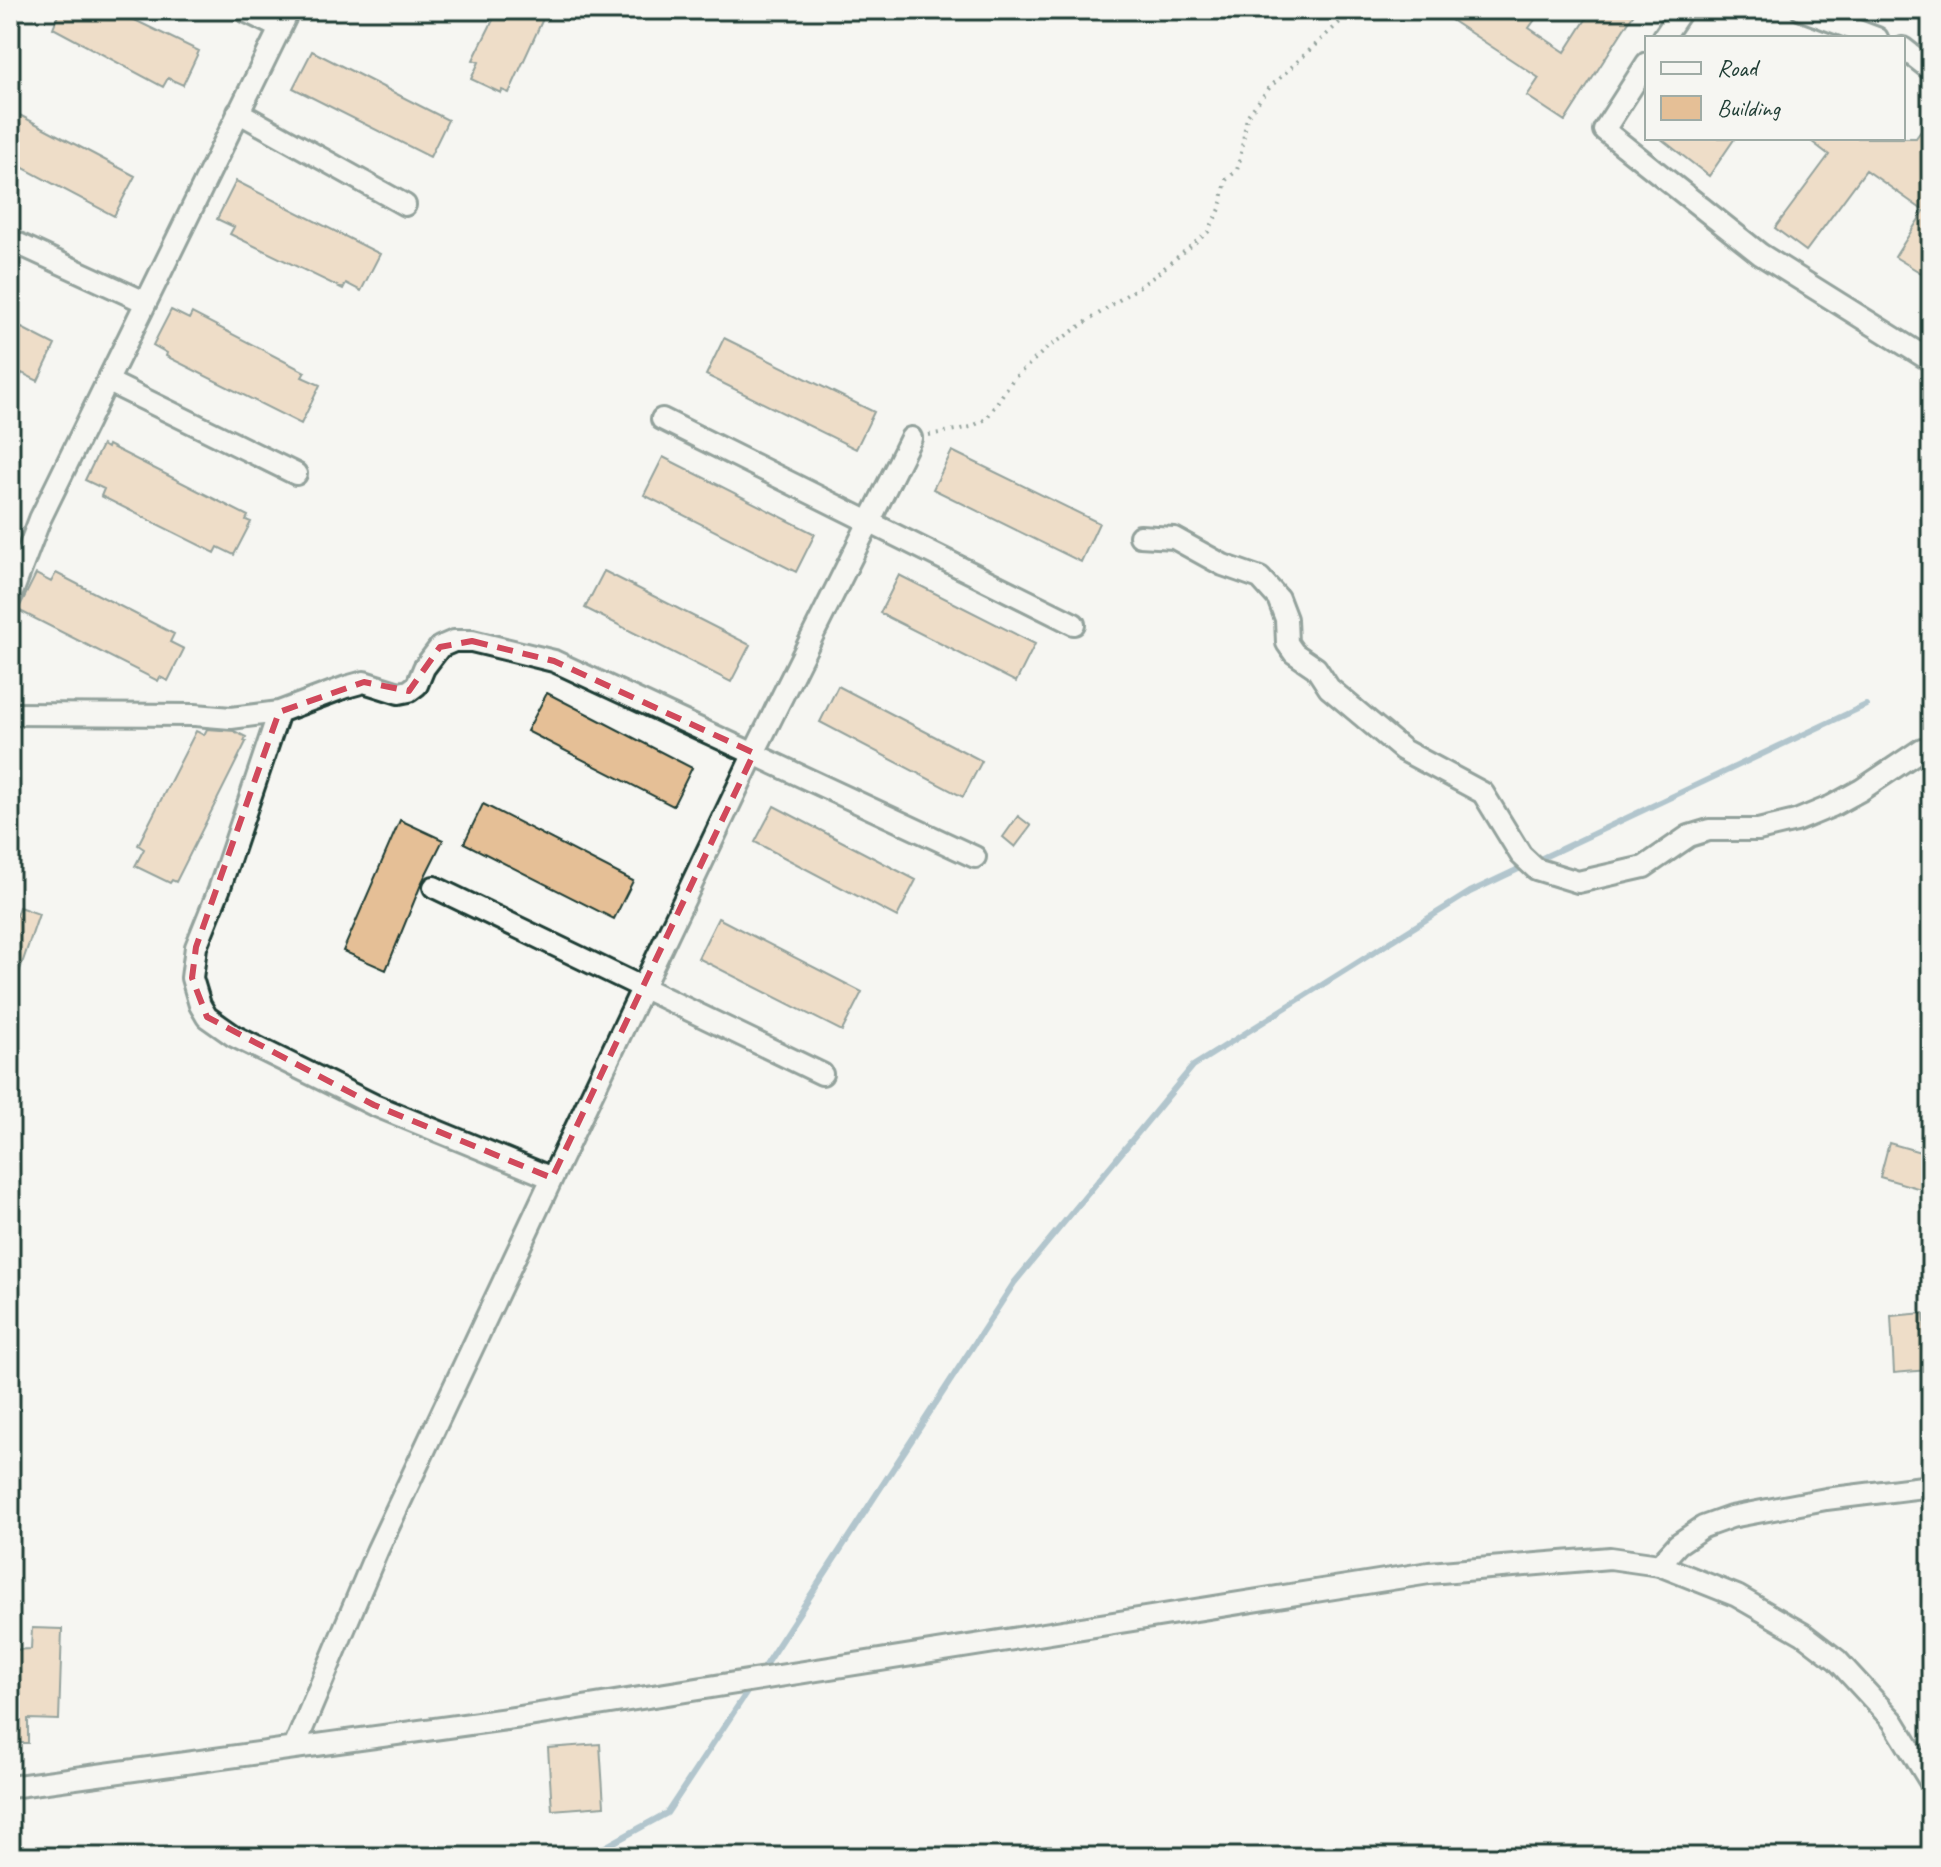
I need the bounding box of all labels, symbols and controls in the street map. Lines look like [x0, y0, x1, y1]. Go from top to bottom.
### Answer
legend [1645, 36, 1905, 140]
text: Road [1717, 53, 1761, 83]
text: Building [1717, 93, 1782, 123]

